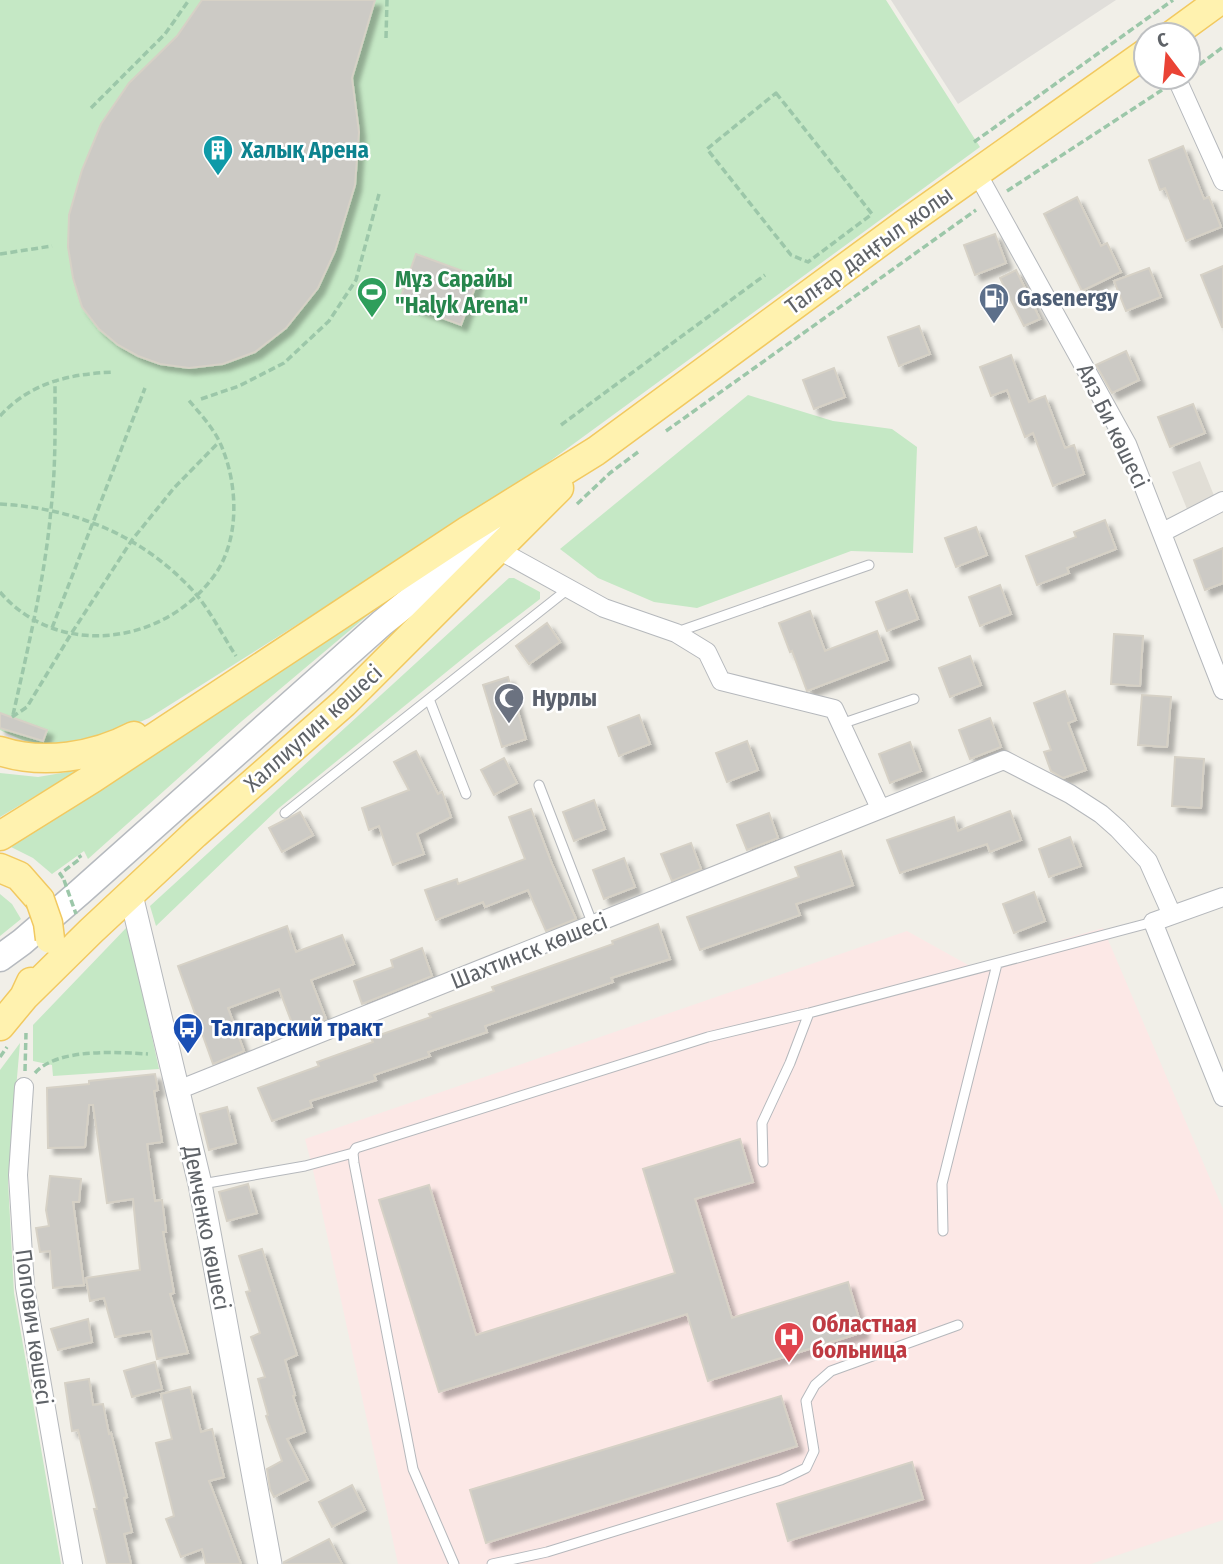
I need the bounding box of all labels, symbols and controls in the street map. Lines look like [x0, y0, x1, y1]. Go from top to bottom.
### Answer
north arrow [1132, 21, 1202, 91]
text: С [1154, 28, 1170, 53]
building icon: Халық Арена [201, 133, 235, 177]
place label: Халық Арена [240, 136, 369, 164]
street label: Талғар даңғыл жолы [780, 180, 958, 320]
place label: Мұз Сарайы "Halyk Arena" [395, 265, 528, 319]
sports icon: Мұз Сарайы "Halyk Arena" [355, 275, 389, 319]
fuel station icon: Gasenergy [977, 281, 1011, 325]
place label: Gasenergy [1017, 284, 1119, 312]
street label: Аяз Би көшесі [1071, 359, 1155, 493]
street label: Халлиулин көшесі [238, 659, 388, 797]
mosque icon: Нурлы [492, 681, 526, 725]
place label: Нурлы [532, 684, 597, 712]
street label: Шахтинск көшесі [447, 907, 611, 995]
bus stop icon: Талгарский тракт [171, 1011, 205, 1055]
place label: Талгарский тракт [211, 1014, 384, 1042]
street label: Демченко көшесі [177, 1142, 237, 1313]
street label: Попович көшесі [9, 1247, 59, 1407]
place label: Областная больница [812, 1310, 917, 1364]
hospital icon: Областная больница [772, 1320, 806, 1364]

